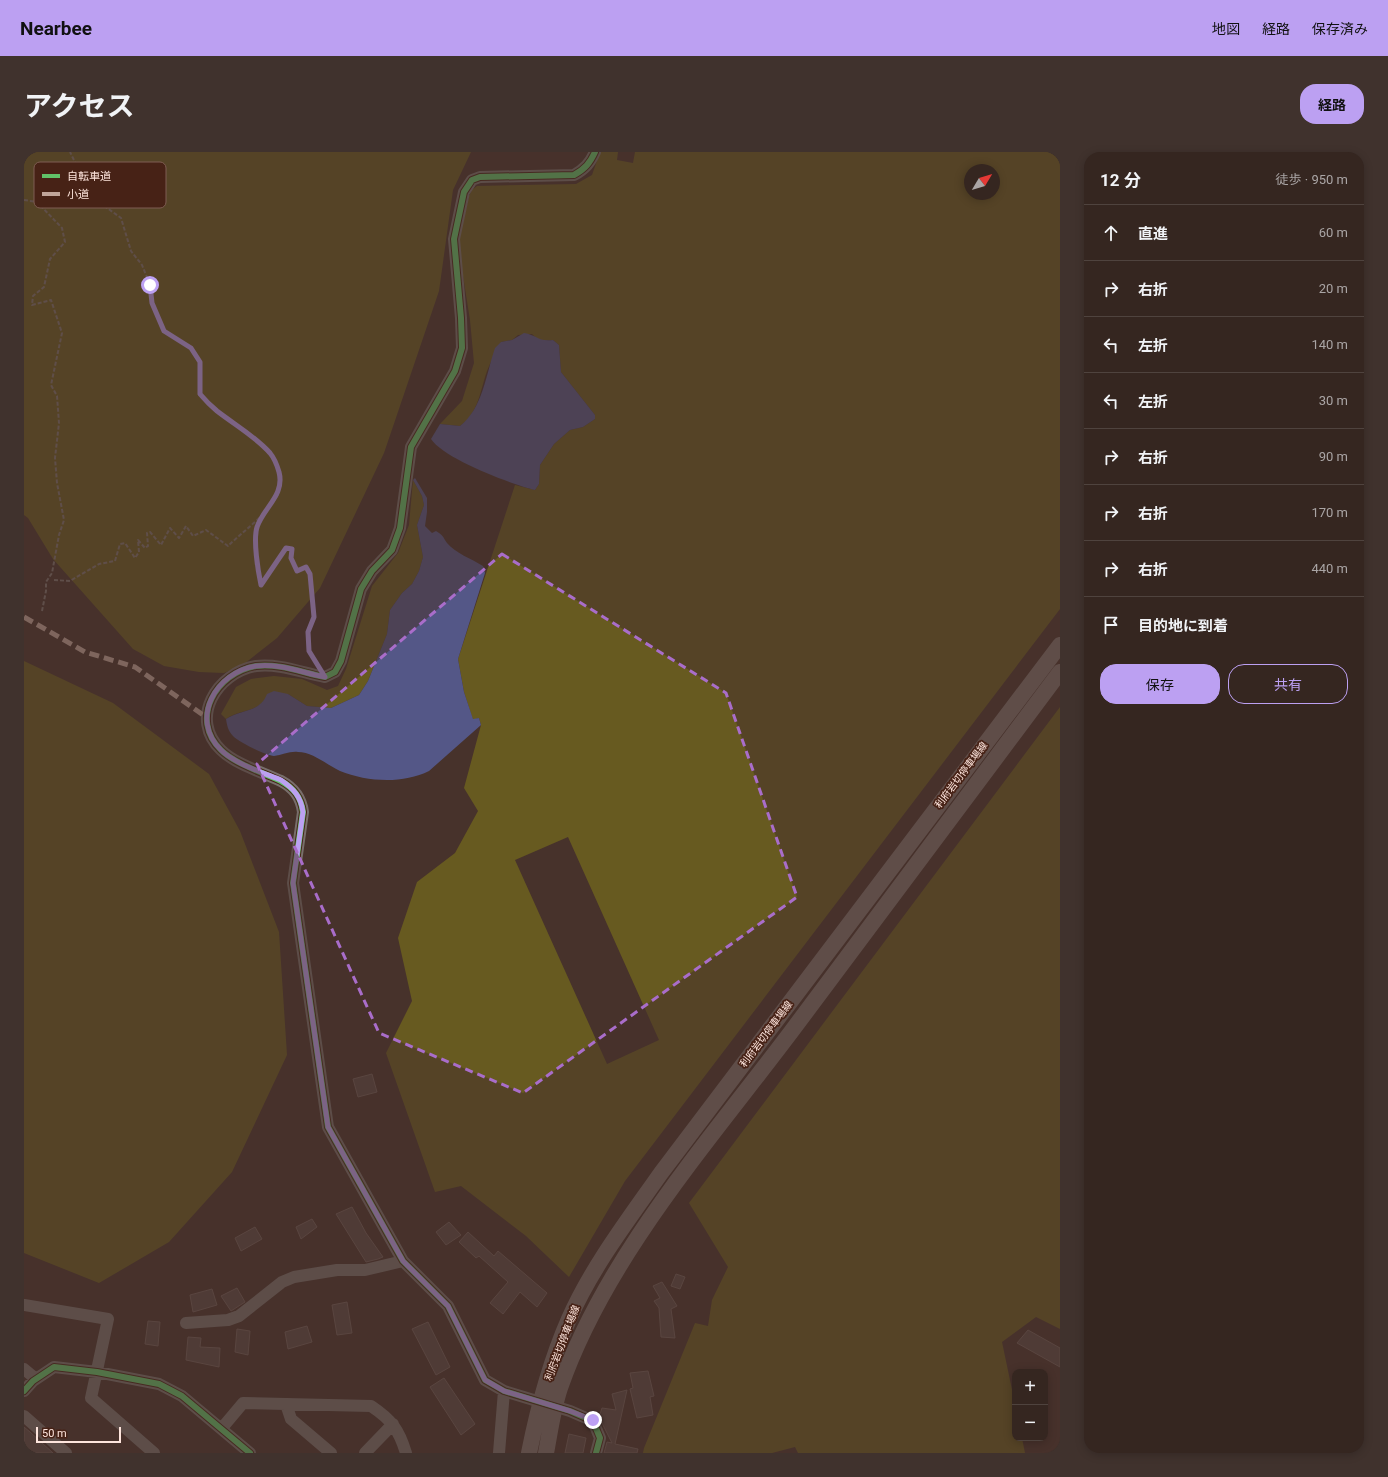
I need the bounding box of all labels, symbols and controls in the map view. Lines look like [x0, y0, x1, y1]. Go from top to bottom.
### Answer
text: Nearbee [20, 17, 92, 40]
text: 地図 [1212, 21, 1240, 37]
text: 経路 [1262, 21, 1290, 37]
text: 保存済み [1312, 21, 1368, 37]
button: 経路 [1300, 84, 1364, 124]
text: アクセス [24, 90, 135, 123]
legend [34, 162, 166, 208]
north arrow [964, 164, 1000, 200]
text: 自転車道 [67, 170, 111, 183]
text: 12 分 [1100, 170, 1141, 190]
text: 徒歩 · 950 m [1276, 172, 1348, 187]
text: 小道 [67, 188, 89, 201]
icon: ahead [1100, 222, 1122, 244]
text: 直進 [1138, 225, 1168, 243]
text: 60 m [1319, 225, 1348, 240]
route start [141, 276, 159, 294]
icon: right [1100, 278, 1122, 300]
text: 右折 [1138, 281, 1168, 299]
text: 20 m [1319, 281, 1348, 296]
icon: left [1100, 334, 1122, 356]
text: 左折 [1138, 337, 1168, 355]
text: 140 m [1311, 337, 1348, 352]
icon: left [1100, 390, 1122, 412]
text: 左折 [1138, 393, 1168, 411]
text: 30 m [1319, 393, 1348, 408]
icon: right [1100, 446, 1122, 468]
text: 右折 [1138, 449, 1168, 467]
text: 90 m [1319, 449, 1348, 464]
icon: right [1100, 502, 1122, 524]
text: 右折 [1138, 505, 1168, 523]
text: 170 m [1311, 505, 1348, 520]
icon: right [1100, 558, 1122, 580]
text: 右折 [1138, 561, 1168, 579]
text: 440 m [1311, 561, 1348, 576]
icon: arrive [1100, 614, 1122, 636]
text: 目的地に到着 [1138, 617, 1228, 635]
button: 保存 [1100, 664, 1220, 704]
button: 共有 [1228, 664, 1348, 704]
street label: 利府岩切停車場線 [933, 740, 989, 810]
street label: 利府岩切停車場線 [738, 999, 794, 1069]
street label: 利府岩切停車場線 [543, 1304, 581, 1382]
map controls [1012, 1369, 1048, 1441]
button: + [1012, 1369, 1048, 1405]
button: − [1012, 1405, 1048, 1441]
route end [584, 1411, 602, 1429]
scale bar [36, 1425, 121, 1444]
text: 50 m [42, 1427, 67, 1440]

